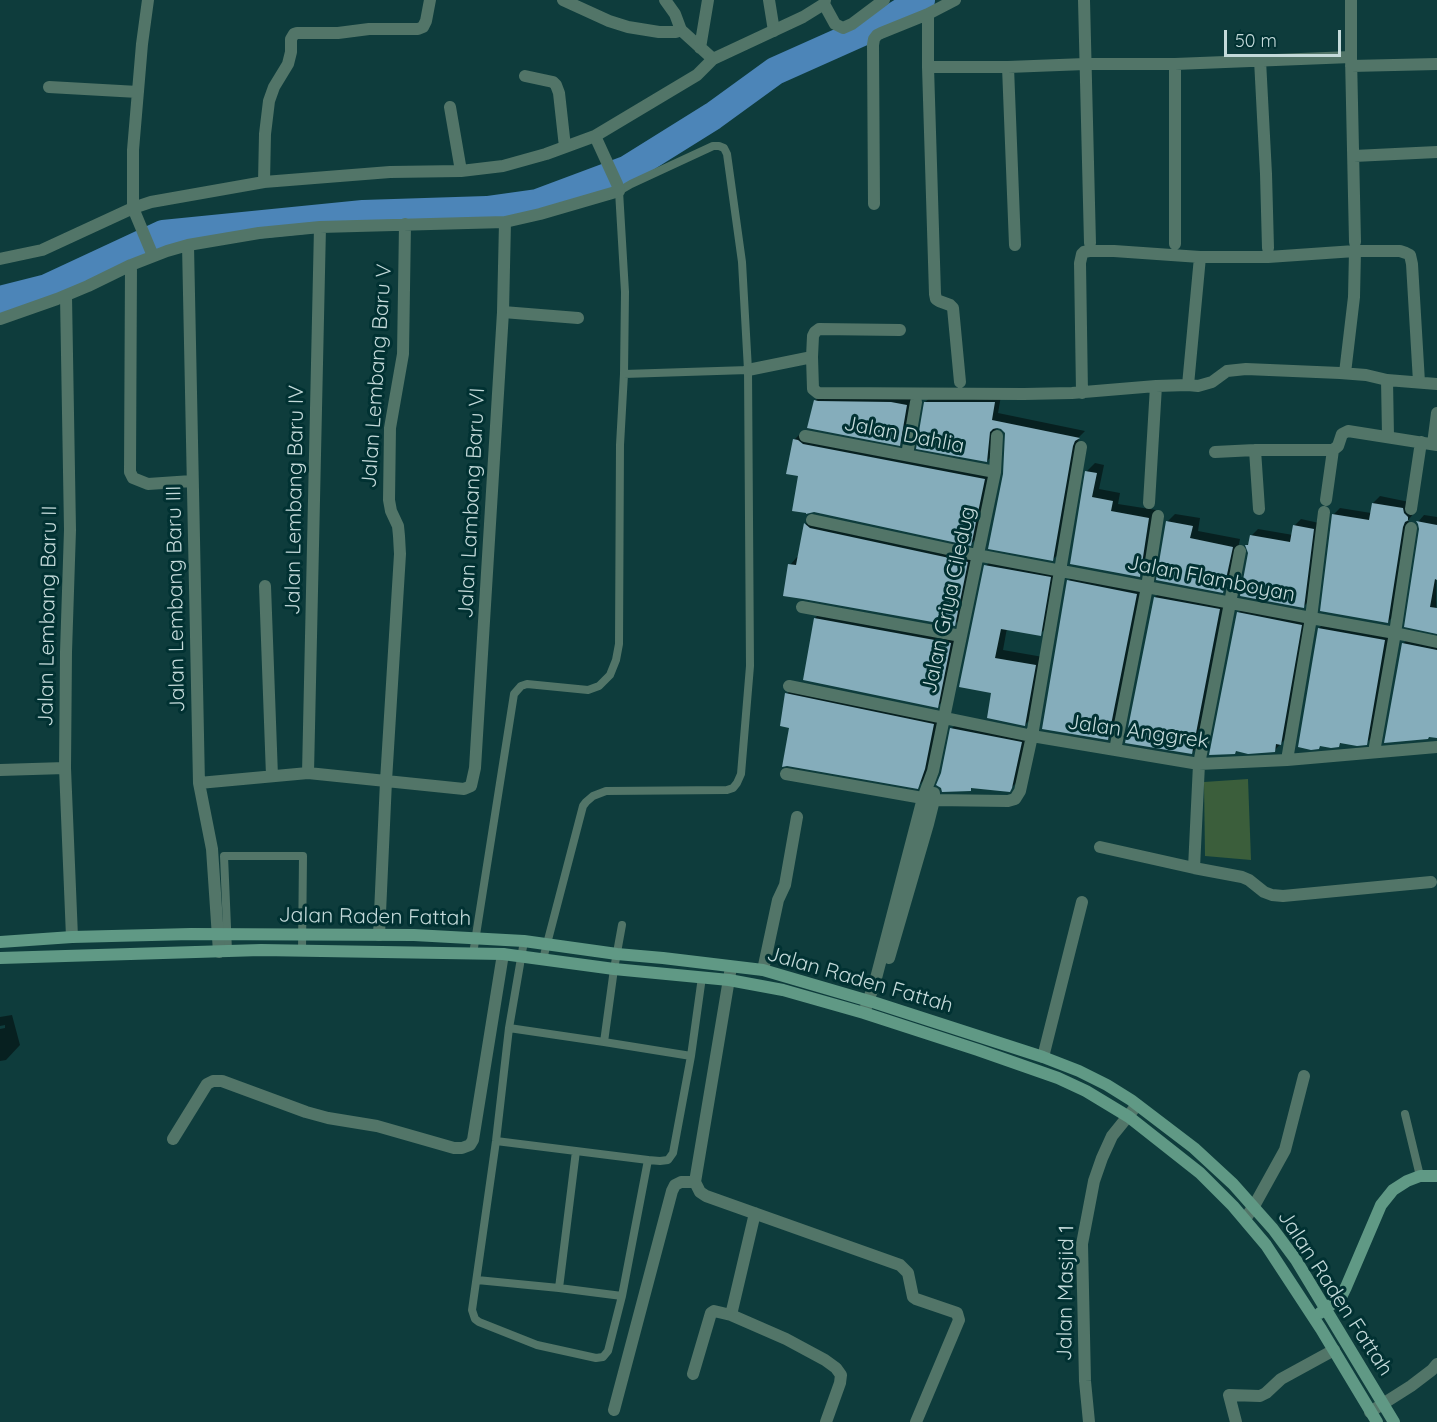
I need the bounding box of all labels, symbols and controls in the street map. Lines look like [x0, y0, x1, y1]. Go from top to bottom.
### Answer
scale bar [1227, 18, 1344, 56]
text: 50 m [1235, 29, 1277, 52]
street label: Jalan Lembang Baru V [357, 263, 397, 489]
street label: Jalan Lembang Baru IV [280, 385, 310, 615]
street label: Jalan Lambang Baru VI [453, 387, 491, 619]
street label: Jalan Dahlia [842, 411, 966, 459]
street label: Jalan Lembang Baru III [161, 485, 191, 713]
street label: Jalan Griya Ciledug [917, 504, 981, 696]
street label: Jalan Lembang Baru II [33, 505, 63, 727]
street label: Jalan Flamboyan [1125, 550, 1297, 608]
street label: Jalan Anggrek [1066, 710, 1210, 754]
street label: Jalan Raden Fattah [278, 903, 472, 931]
street label: Jalan Raden Fattah [764, 941, 956, 1019]
street label: Jalan Raden Fattah [1272, 1205, 1398, 1381]
street label: Jalan Masjid 1 [1052, 1225, 1080, 1361]

